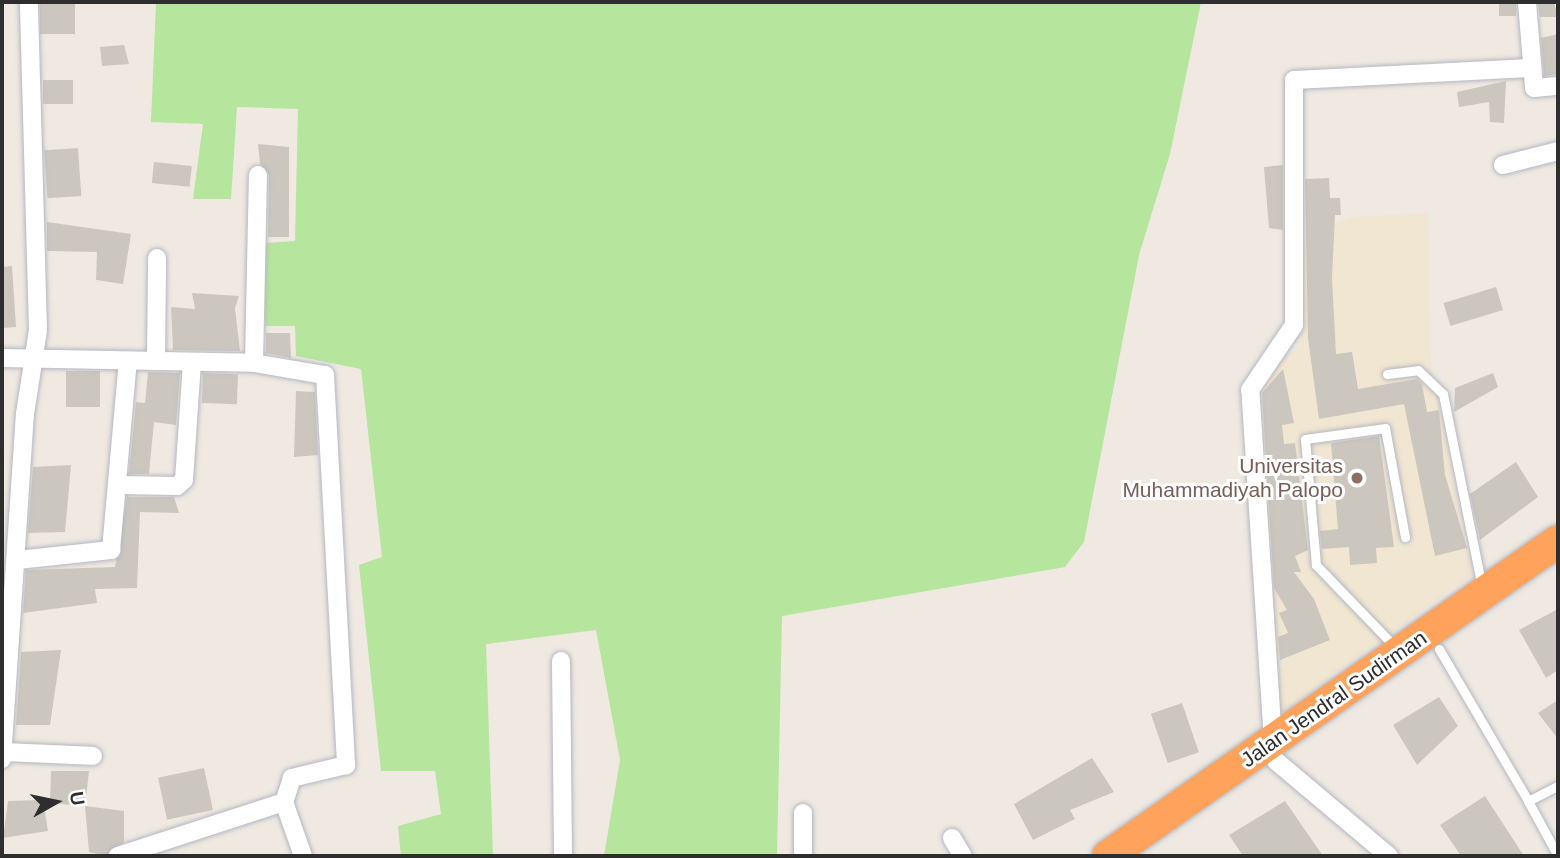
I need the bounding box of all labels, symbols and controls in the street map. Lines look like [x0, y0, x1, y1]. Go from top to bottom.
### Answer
place label: Universitas Muhammadiyah Palopo [1122, 453, 1343, 503]
marker: Universitas Muhammadiyah Palopo [1349, 470, 1365, 486]
street label: Jalan Jendral Sudirman [1236, 625, 1432, 773]
north arrow [21, 767, 91, 837]
text: U [66, 790, 89, 807]

